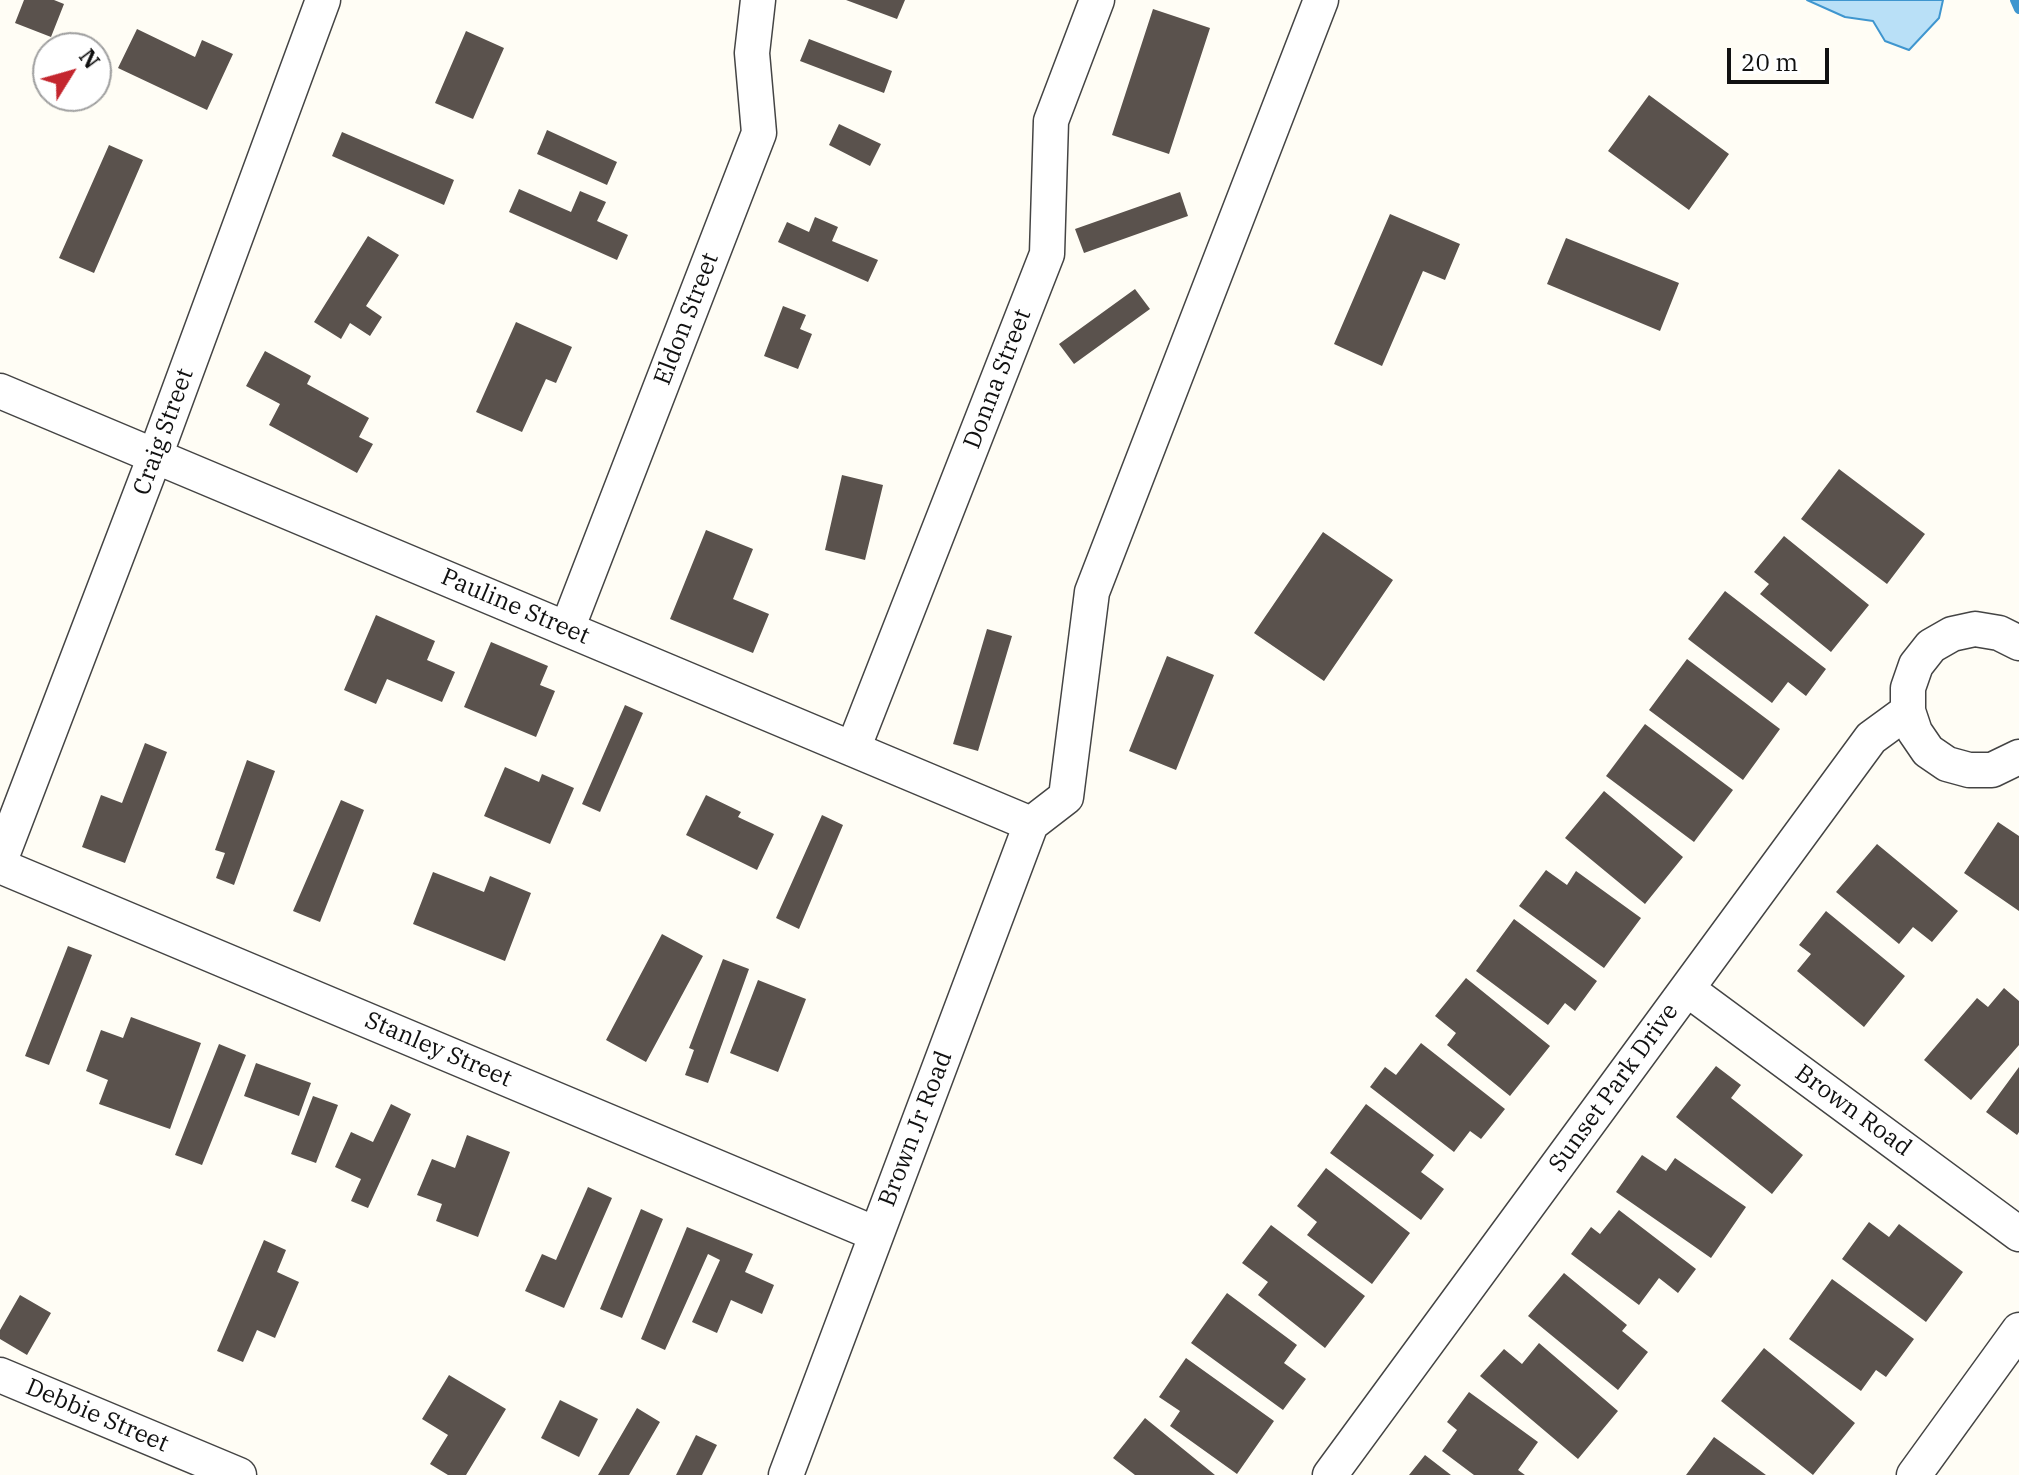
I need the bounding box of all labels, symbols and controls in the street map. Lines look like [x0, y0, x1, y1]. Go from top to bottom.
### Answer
north arrow [32, 32, 112, 112]
scale bar [1731, 32, 1833, 82]
text: N [73, 43, 107, 74]
text: 20 m [1741, 46, 1798, 78]
street label: Eldon Street [649, 249, 725, 389]
street label: Donna Street [958, 305, 1038, 453]
street label: Craig Street [128, 365, 200, 499]
street label: Pauline Street [436, 563, 594, 651]
street label: Sunset Park Drive [1543, 998, 1685, 1178]
street label: Stanley Street [360, 1006, 516, 1094]
street label: Brown Jr Road [873, 1047, 959, 1211]
street label: Brown Road [1789, 1059, 1917, 1163]
street label: Debbie Street [21, 1373, 173, 1459]

